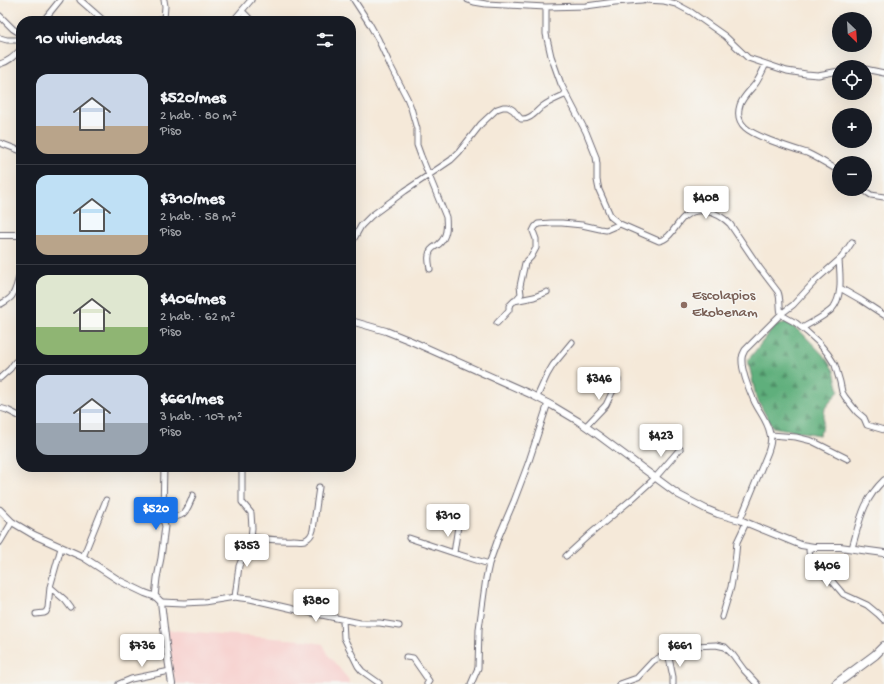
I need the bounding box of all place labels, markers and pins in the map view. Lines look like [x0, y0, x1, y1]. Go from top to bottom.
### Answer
pin: $408 [682, 186, 730, 220]
place label: Escolapios Ekobenam [692, 287, 758, 322]
marker: Escolapios Ekobenam [679, 300, 689, 310]
pin: $346 [575, 367, 623, 401]
pin: $423 [637, 424, 685, 458]
pin: $520 [132, 497, 180, 531]
pin: $310 [424, 504, 472, 538]
pin: $353 [223, 534, 271, 568]
pin: $406 [803, 554, 851, 588]
pin: $380 [292, 589, 340, 623]
pin: $736 [118, 634, 166, 668]
pin: $661 [656, 634, 704, 668]

